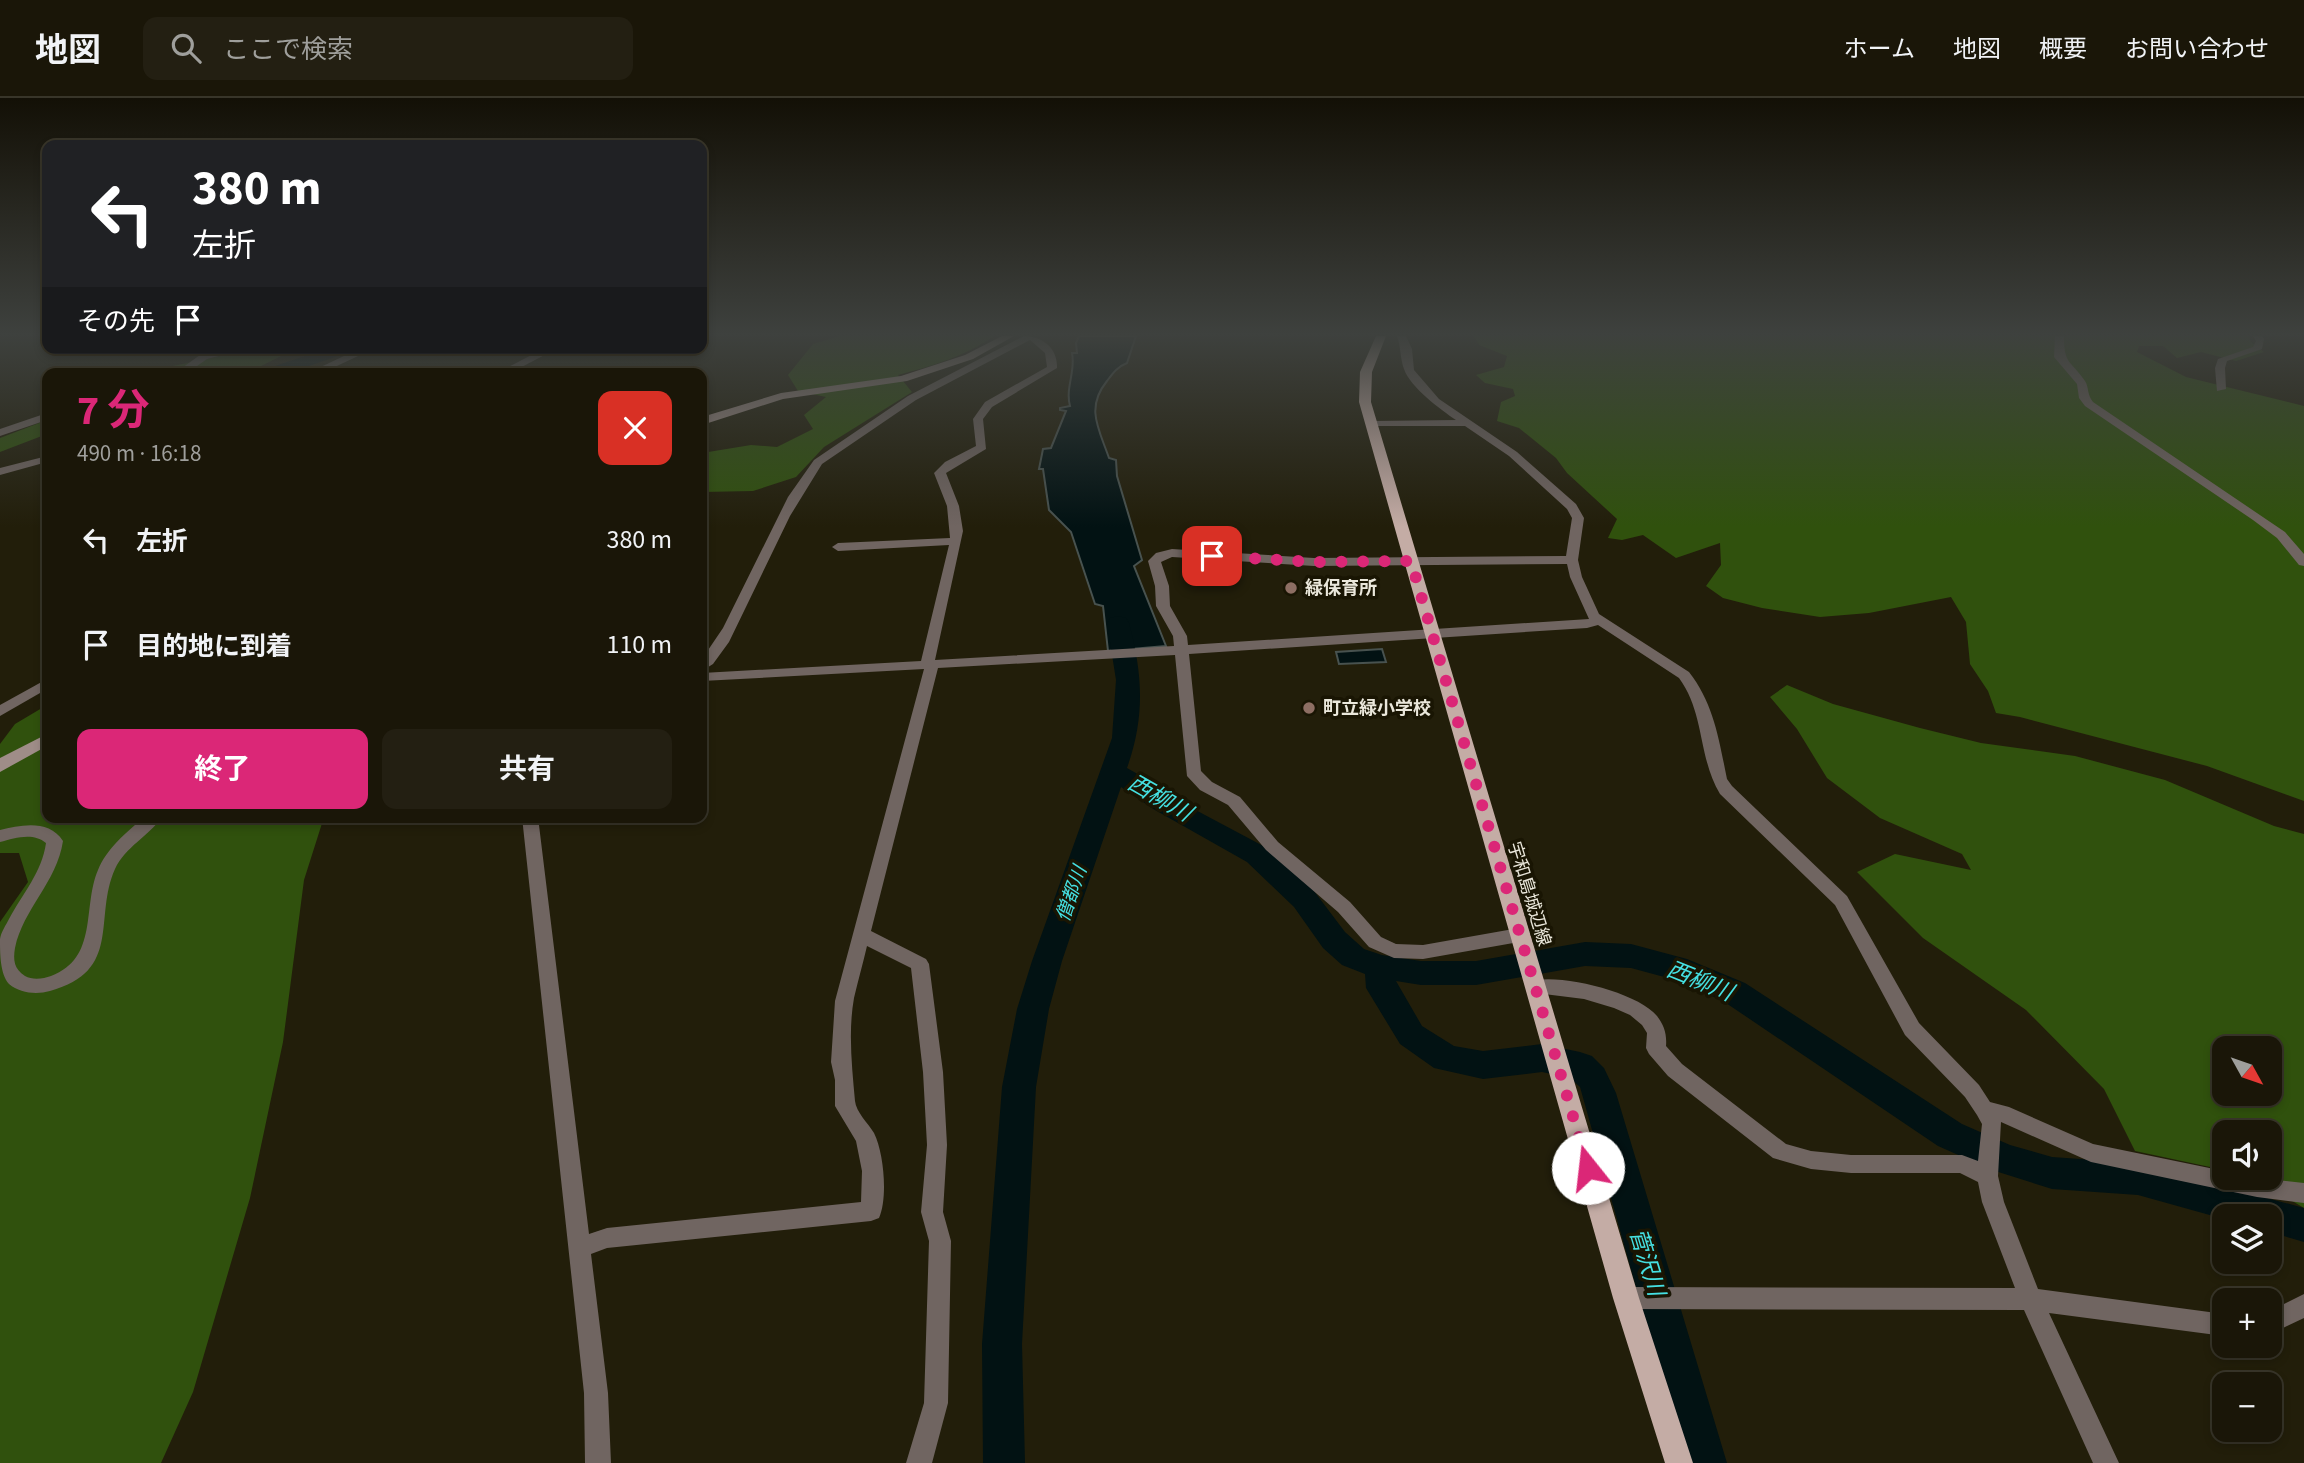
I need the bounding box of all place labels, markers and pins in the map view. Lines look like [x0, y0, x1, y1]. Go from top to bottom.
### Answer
pin [1182, 526, 1242, 586]
place label: 緑保育所 [1305, 576, 1377, 601]
marker: 緑保育所 [1283, 580, 1299, 596]
place label: 町立緑小学校 [1323, 696, 1431, 721]
marker: 町立緑小学校 [1301, 700, 1317, 716]

